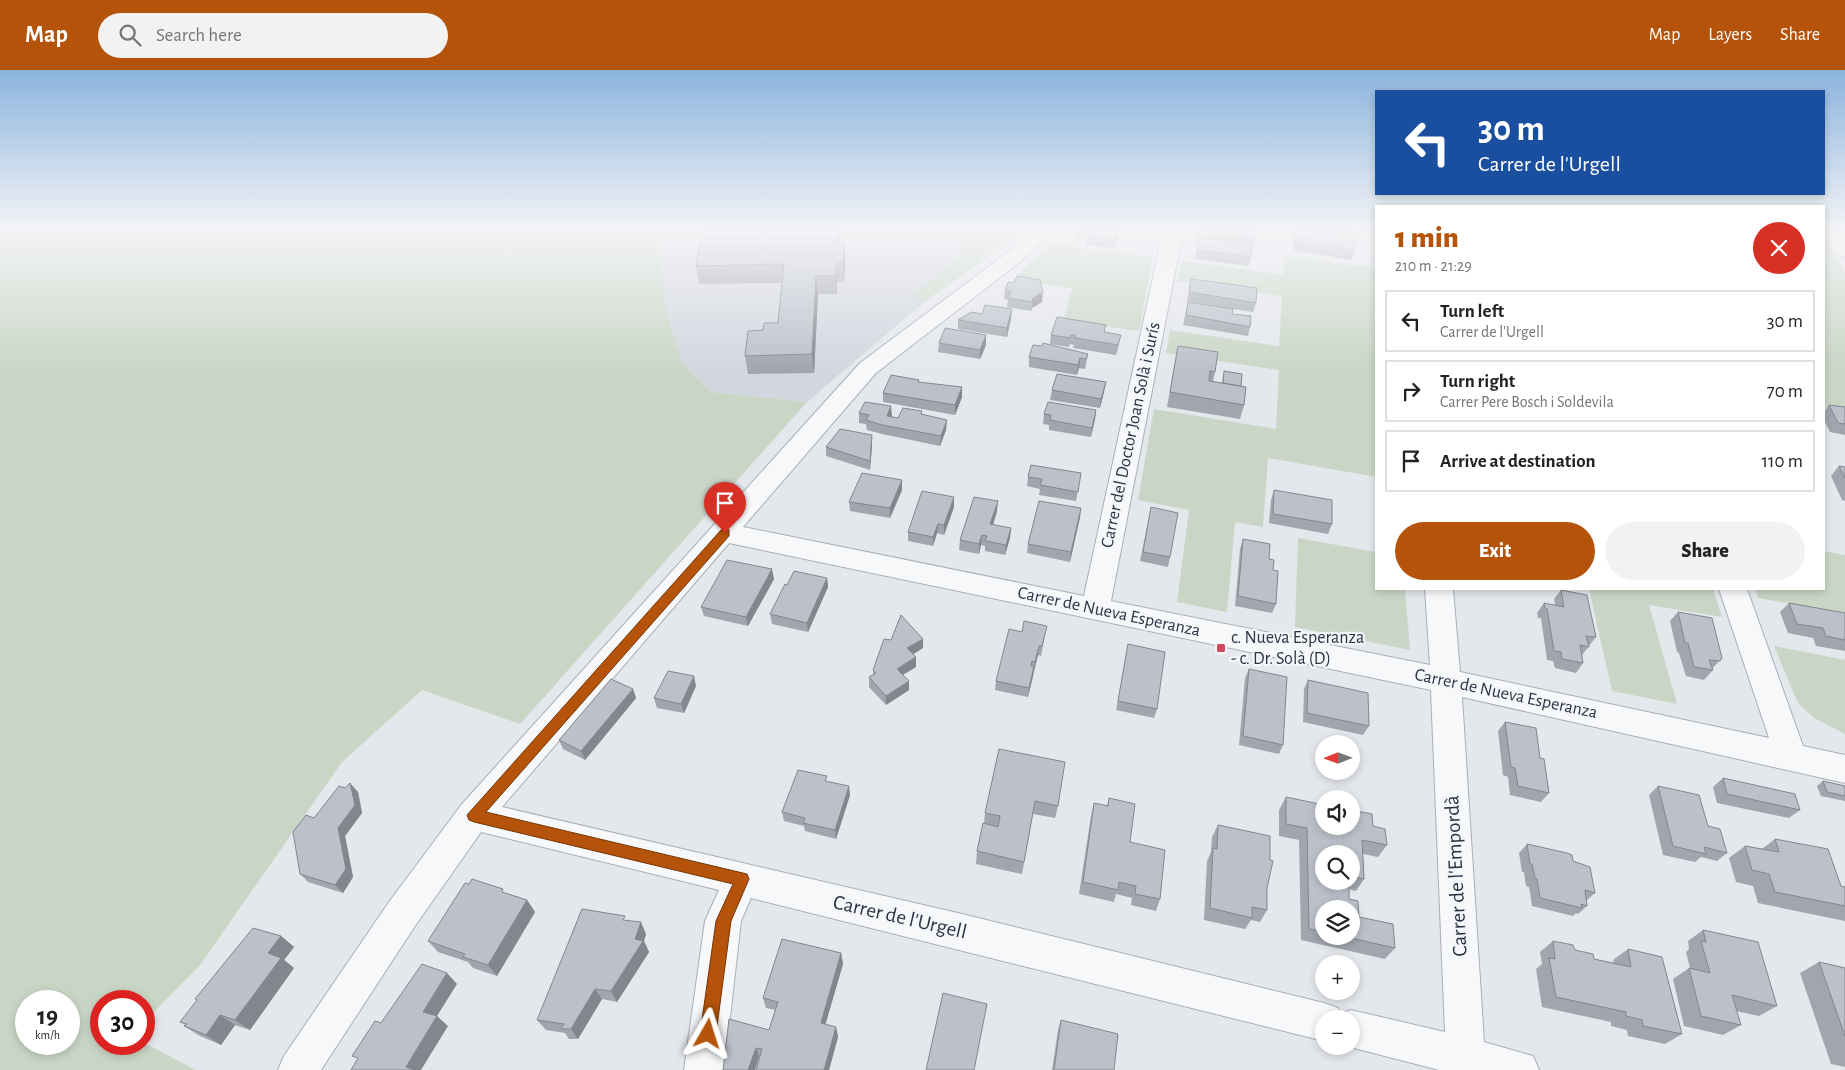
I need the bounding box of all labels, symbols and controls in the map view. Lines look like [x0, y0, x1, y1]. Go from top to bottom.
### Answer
search box [98, 13, 448, 58]
icon: search [116, 21, 144, 49]
text: Map [25, 23, 68, 47]
text: Search here [156, 26, 242, 45]
text: Map [1649, 26, 1680, 44]
text: Layers [1708, 26, 1752, 44]
text: Share [1780, 26, 1820, 44]
icon: left [1395, 110, 1460, 175]
text: 30 m [1478, 112, 1545, 147]
text: Carrer de l'Urgell [1478, 153, 1621, 175]
button: close [1753, 222, 1805, 274]
text: 1 min [1395, 223, 1459, 253]
text: 210 m · 21:29 [1395, 258, 1472, 274]
text: Turn left [1440, 302, 1504, 321]
icon: left [1397, 307, 1425, 335]
text: 30 m [1767, 312, 1803, 331]
street label: Carrer del Doctor Joan Solà i Surís [1098, 320, 1164, 550]
text: Carrer de l'Urgell [1440, 324, 1544, 340]
text: Turn right [1440, 372, 1515, 391]
icon: right [1397, 377, 1425, 405]
text: 70 m [1767, 382, 1803, 401]
text: Carrer Pere Bosch i Soldevila [1440, 394, 1614, 410]
icon: arrive [1397, 447, 1425, 475]
text: Arrive at destination [1440, 452, 1596, 471]
text: 110 m [1762, 452, 1803, 471]
pin [704, 482, 746, 533]
icon: arrive [711, 489, 739, 517]
button: Exit [1395, 522, 1595, 580]
button: Share [1605, 522, 1805, 580]
street label: Carrer de Nueva Esperanza [1016, 584, 1202, 640]
place label: c. Nueva Esperanza - c. Dr. Solà (D) [1231, 629, 1364, 668]
marker: c. Nueva Esperanza - c. Dr. Solà (D) [1215, 642, 1227, 654]
street label: Carrer de Nueva Esperanza [1413, 666, 1599, 722]
north arrow [1315, 735, 1360, 780]
map controls [1315, 735, 1360, 1055]
button: sound [1315, 790, 1360, 835]
street label: Carrer de l'Empordà [1441, 795, 1471, 957]
button: search [1315, 845, 1360, 890]
street label: Carrer de l'Urgell [831, 891, 969, 943]
button: layers [1315, 900, 1360, 945]
button: + [1315, 955, 1360, 1000]
speed limit sign: 30 [90, 990, 155, 1055]
text: 19 [37, 1004, 58, 1029]
position arrow [681, 1007, 733, 1059]
button: − [1315, 1010, 1360, 1055]
text: km/h [35, 1029, 60, 1041]

